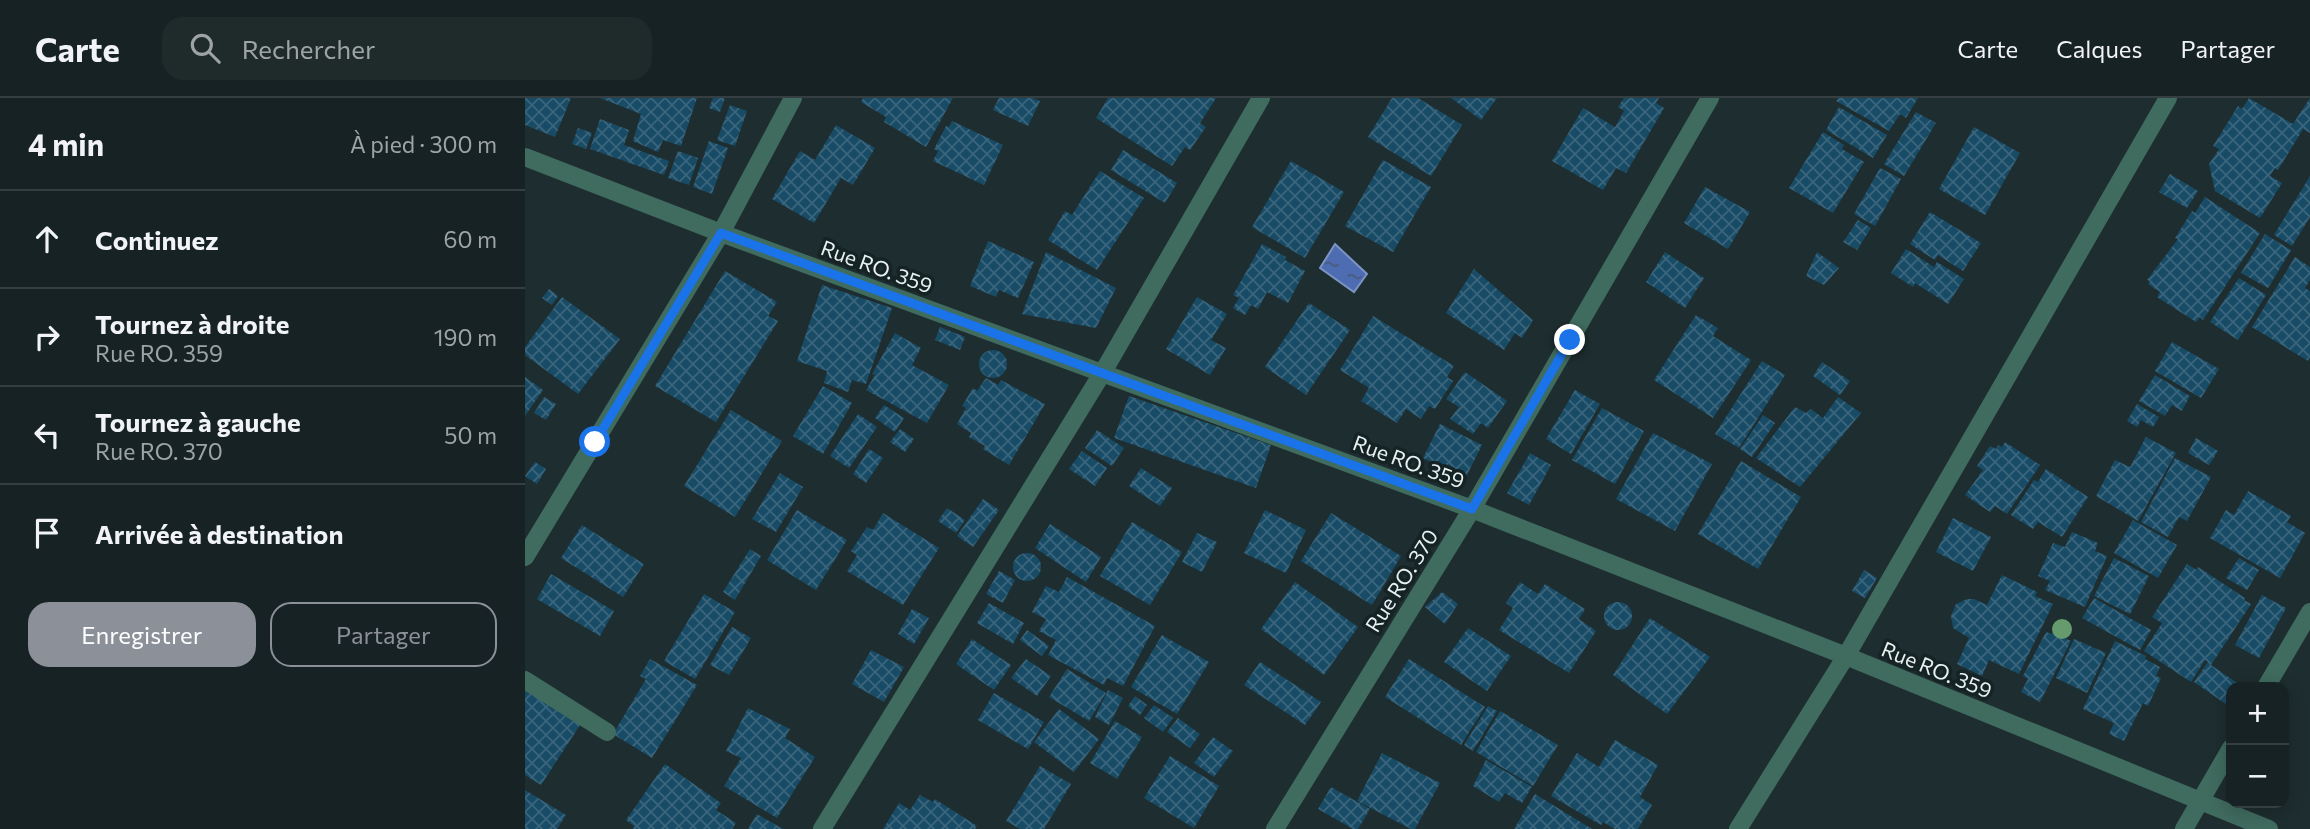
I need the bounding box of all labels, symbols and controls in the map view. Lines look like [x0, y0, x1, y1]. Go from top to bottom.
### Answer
search box [162, 17, 652, 80]
text: Carte [35, 28, 120, 69]
icon: search [186, 29, 224, 67]
text: Rechercher [242, 33, 375, 64]
text: Carte [1957, 34, 2018, 63]
text: Calques [2056, 34, 2142, 63]
text: Partager [2180, 34, 2275, 63]
text: 4 min [28, 125, 104, 162]
text: À pied · 300 m [350, 130, 497, 158]
icon: ahead [28, 220, 66, 258]
text: Continuez [95, 224, 219, 255]
text: 60 m [444, 225, 497, 253]
street label: Rue RO. 359 [818, 234, 936, 298]
text: Tournez à droite [95, 308, 290, 339]
icon: right [28, 318, 66, 356]
text: 190 m [434, 323, 497, 351]
route end [1554, 324, 1585, 355]
text: Rue RO. 359 [95, 339, 223, 367]
text: Tournez à gauche [95, 406, 301, 437]
icon: left [28, 416, 66, 454]
text: 50 m [444, 421, 497, 449]
route start [579, 426, 610, 457]
street label: Rue RO. 359 [1350, 429, 1468, 493]
text: Rue RO. 370 [95, 437, 223, 465]
icon: arrive [28, 514, 66, 552]
text: Arrivée à destination [95, 518, 343, 549]
street label: Rue RO. 370 [1359, 524, 1443, 636]
button: Enregistrer [28, 602, 256, 667]
button: Partager [270, 602, 497, 667]
street label: Rue RO. 359 [1878, 636, 1996, 702]
map controls [2226, 682, 2289, 808]
button: + [2226, 682, 2289, 745]
button: − [2226, 745, 2289, 808]

